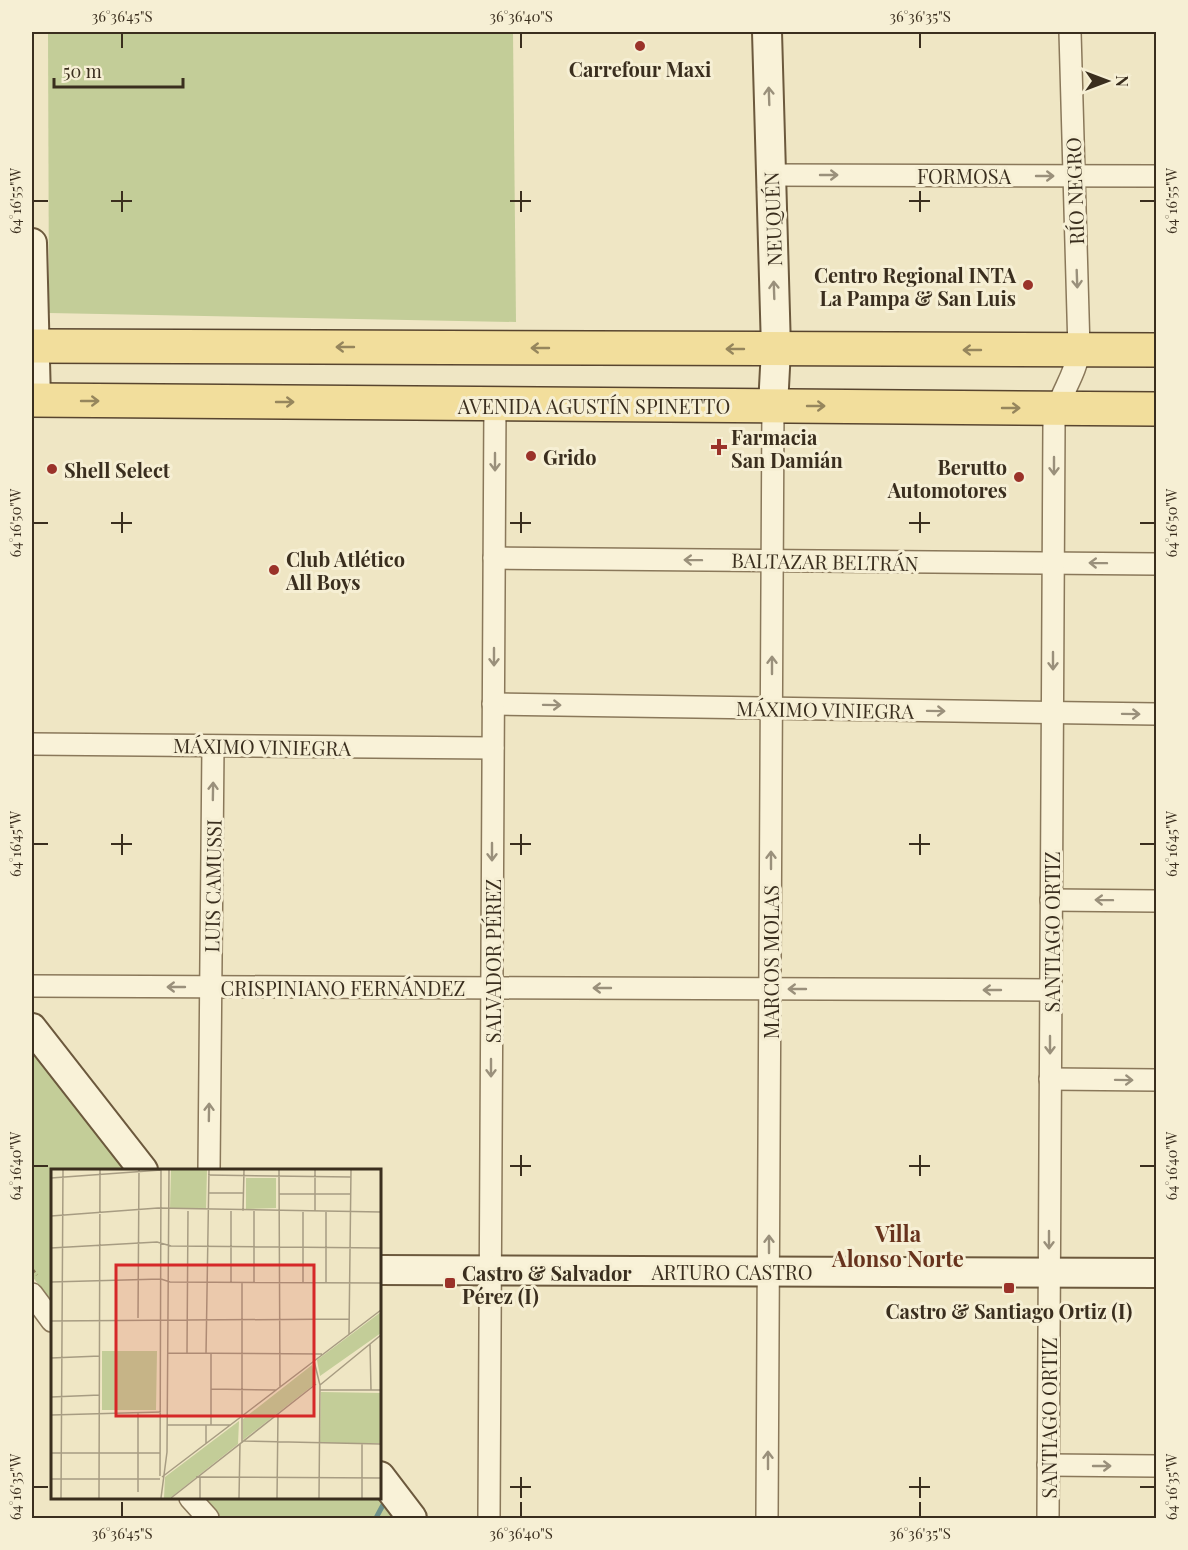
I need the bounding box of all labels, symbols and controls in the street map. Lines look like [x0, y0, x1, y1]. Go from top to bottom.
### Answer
text: 36°36'45"S [91, 6, 153, 26]
text: 36°36'40"S [489, 6, 553, 26]
text: 36°36'35"S [889, 6, 951, 26]
marker: Carrefour Maxi [633, 39, 647, 53]
scale bar [54, 51, 183, 89]
north arrow [1077, 51, 1137, 111]
place label: Carrefour Maxi [569, 55, 711, 82]
text: 50 m [63, 59, 102, 83]
text: N [1112, 75, 1133, 87]
one-way arrow [763, 86, 775, 106]
street label: RÍO NEGRO [1059, 137, 1089, 245]
street label: FORMOSA [917, 162, 1011, 189]
text: 64°16'55"W [5, 167, 25, 234]
text: 64°16'55"W [1161, 167, 1181, 234]
one-way arrow [819, 169, 839, 181]
one-way arrow [1035, 170, 1055, 182]
street label: NEUQUÉN [757, 171, 787, 267]
place label: Centro Regional INTA La Pampa & San Luis [814, 261, 1017, 311]
one-way arrow [1072, 268, 1083, 288]
marker: Centro Regional INTA La Pampa & San Luis [1021, 278, 1035, 292]
one-way arrow [769, 281, 780, 301]
one-way arrow [336, 341, 356, 353]
one-way arrow [531, 342, 551, 354]
one-way arrow [726, 343, 746, 355]
one-way arrow [963, 344, 983, 356]
street label: AVENIDA AGUSTÍN SPINETTO [457, 392, 730, 419]
one-way arrow [79, 395, 99, 406]
one-way arrow [274, 396, 294, 408]
one-way arrow [805, 400, 825, 412]
one-way arrow [1000, 402, 1020, 414]
place label: Farmacia San Damián [731, 423, 843, 473]
marker: Farmacia San Damián [712, 440, 726, 454]
place label: Grido [543, 443, 597, 470]
marker: Grido [524, 449, 538, 463]
one-way arrow [489, 452, 501, 472]
place label: Berutto Automotores [887, 453, 1007, 503]
place label: Shell Select [64, 456, 171, 483]
one-way arrow [1048, 456, 1060, 476]
marker: Shell Select [45, 462, 59, 476]
marker: Berutto Automotores [1012, 470, 1026, 484]
text: 64°16'50"W [5, 488, 25, 557]
text: 64°16'50"W [1161, 488, 1181, 557]
place label: Club Atlético All Boys [285, 545, 405, 595]
street label: BALTAZAR BELTRÁN [731, 546, 919, 576]
one-way arrow [684, 554, 704, 566]
one-way arrow [1089, 558, 1109, 569]
marker: Club Atlético All Boys [267, 563, 281, 577]
one-way arrow [488, 647, 499, 667]
one-way arrow [1047, 651, 1059, 671]
one-way arrow [766, 656, 778, 676]
street label: MÁXIMO VINIEGRA [736, 694, 915, 724]
one-way arrow [541, 699, 561, 711]
one-way arrow [925, 705, 945, 717]
one-way arrow [1120, 708, 1140, 719]
street label: MÁXIMO VINIEGRA [173, 731, 352, 761]
one-way arrow [207, 782, 219, 802]
text: 64°16'45"W [5, 810, 25, 877]
text: 64°16'45"W [1161, 810, 1181, 877]
street label: LUIS CAMUSSI [197, 819, 227, 953]
one-way arrow [486, 842, 498, 862]
one-way arrow [765, 851, 777, 871]
street label: SANTIAGO ORTIZ [1038, 851, 1065, 1013]
street label: SALVADOR PÉREZ [479, 879, 506, 1043]
street label: MARCOS MOLAS [757, 885, 784, 1039]
one-way arrow [1094, 894, 1114, 906]
street label: CRISPINIANO FERNÁNDEZ [221, 974, 465, 1001]
one-way arrow [167, 981, 187, 993]
one-way arrow [593, 982, 613, 994]
one-way arrow [788, 983, 808, 995]
one-way arrow [983, 984, 1003, 996]
one-way arrow [1044, 1035, 1056, 1055]
one-way arrow [485, 1058, 497, 1078]
one-way arrow [1114, 1074, 1134, 1086]
one-way arrow [203, 1103, 215, 1123]
text: 64°16'40"W [5, 1131, 25, 1200]
text: 64°16'40"W [1161, 1131, 1181, 1200]
inset map [51, 1169, 381, 1499]
district label: Villa Alonso Norte [831, 1218, 964, 1273]
one-way arrow [1043, 1230, 1055, 1250]
one-way arrow [763, 1235, 775, 1255]
street label: ARTURO CASTRO [650, 1258, 813, 1285]
place label: Castro & Salvador Pérez (I) [462, 1259, 632, 1309]
marker: Castro & Salvador Pérez (I) [443, 1276, 457, 1290]
marker: Castro & Santiago Ortiz (I) [1002, 1281, 1016, 1295]
place label: Castro & Santiago Ortiz (I) [886, 1297, 1132, 1324]
street label: SANTIAGO ORTIZ [1035, 1337, 1062, 1499]
one-way arrow [762, 1451, 773, 1471]
text: 64°16'35"W [5, 1453, 25, 1520]
text: 64°16'35"W [1161, 1453, 1181, 1520]
one-way arrow [1092, 1460, 1112, 1472]
text: 36°36'45"S [91, 1523, 153, 1543]
text: 36°36'40"S [489, 1523, 553, 1543]
text: 36°36'35"S [889, 1523, 951, 1543]

